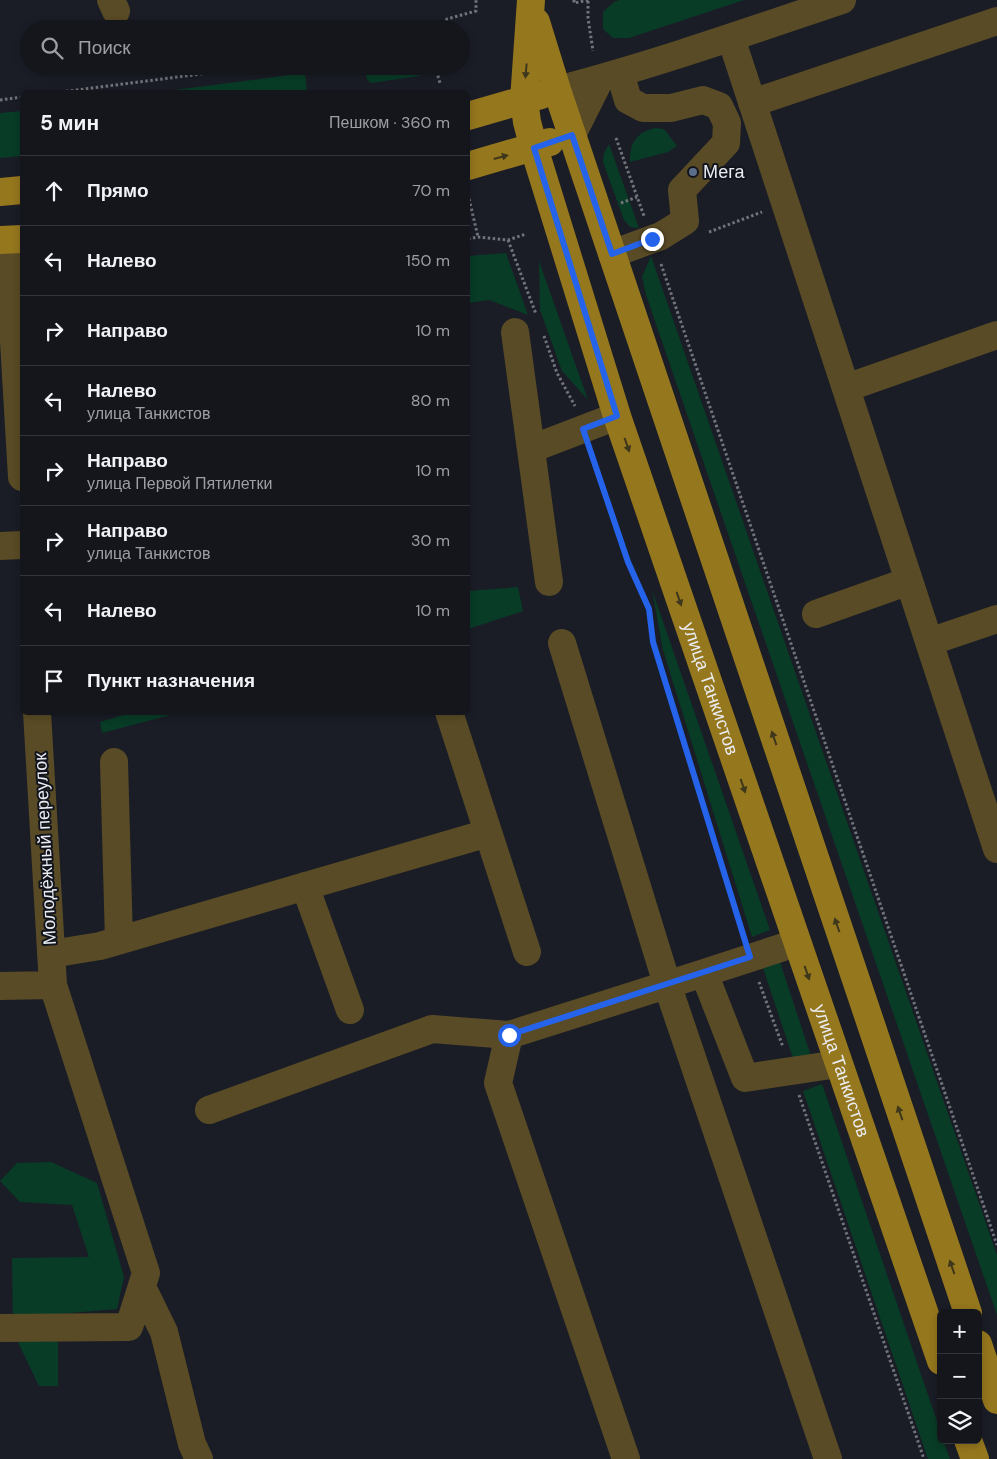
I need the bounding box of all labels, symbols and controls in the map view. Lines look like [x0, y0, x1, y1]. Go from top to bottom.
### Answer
search box [20, 20, 470, 75]
icon: search [38, 34, 66, 62]
text: Поиск [78, 35, 131, 60]
one-way arrow [522, 63, 530, 79]
text: 5 мин [40, 109, 99, 137]
text: Пешком · 360 m [329, 112, 450, 133]
one-way arrow [493, 153, 508, 161]
place label: Мега [703, 160, 745, 184]
marker: Мега [687, 166, 699, 178]
icon: ahead [40, 177, 68, 205]
text: Прямо [87, 178, 149, 203]
text: 70 m [412, 180, 450, 201]
route end [641, 228, 664, 251]
icon: left [40, 247, 68, 275]
text: Налево [87, 248, 157, 273]
text: 150 m [406, 250, 450, 271]
icon: right [40, 317, 68, 345]
text: Направо [87, 318, 168, 343]
text: 10 m [416, 320, 450, 341]
text: Налево [87, 378, 157, 403]
icon: left [40, 387, 68, 415]
text: 80 m [411, 390, 450, 411]
text: улица Танкистов [87, 403, 211, 424]
one-way arrow [623, 438, 631, 453]
text: Направо [87, 448, 168, 473]
icon: right [40, 457, 68, 485]
text: 10 m [416, 460, 450, 481]
text: улица Первой Пятилетки [87, 473, 272, 494]
text: Направо [87, 518, 168, 543]
icon: right [40, 527, 68, 555]
text: 30 m [411, 530, 450, 551]
text: улица Танкистов [87, 543, 211, 564]
one-way arrow [676, 592, 684, 607]
icon: left [40, 597, 68, 625]
text: Налево [87, 598, 157, 623]
text: 10 m [416, 600, 450, 621]
street label: улица Танкистов [677, 619, 744, 758]
icon: arrive [40, 667, 68, 695]
text: Пункт назначения [87, 668, 255, 693]
one-way arrow [770, 730, 778, 745]
street label: Молодёжный переулок [28, 752, 62, 946]
one-way arrow [739, 779, 747, 794]
one-way arrow [833, 918, 841, 933]
one-way arrow [803, 966, 811, 981]
street label: улица Танкистов [808, 1001, 875, 1140]
route start [498, 1024, 521, 1047]
one-way arrow [896, 1105, 904, 1120]
one-way arrow [948, 1259, 955, 1274]
map controls [937, 1309, 982, 1444]
button: + [937, 1309, 982, 1354]
button: − [937, 1354, 982, 1399]
button: layers [937, 1399, 982, 1444]

